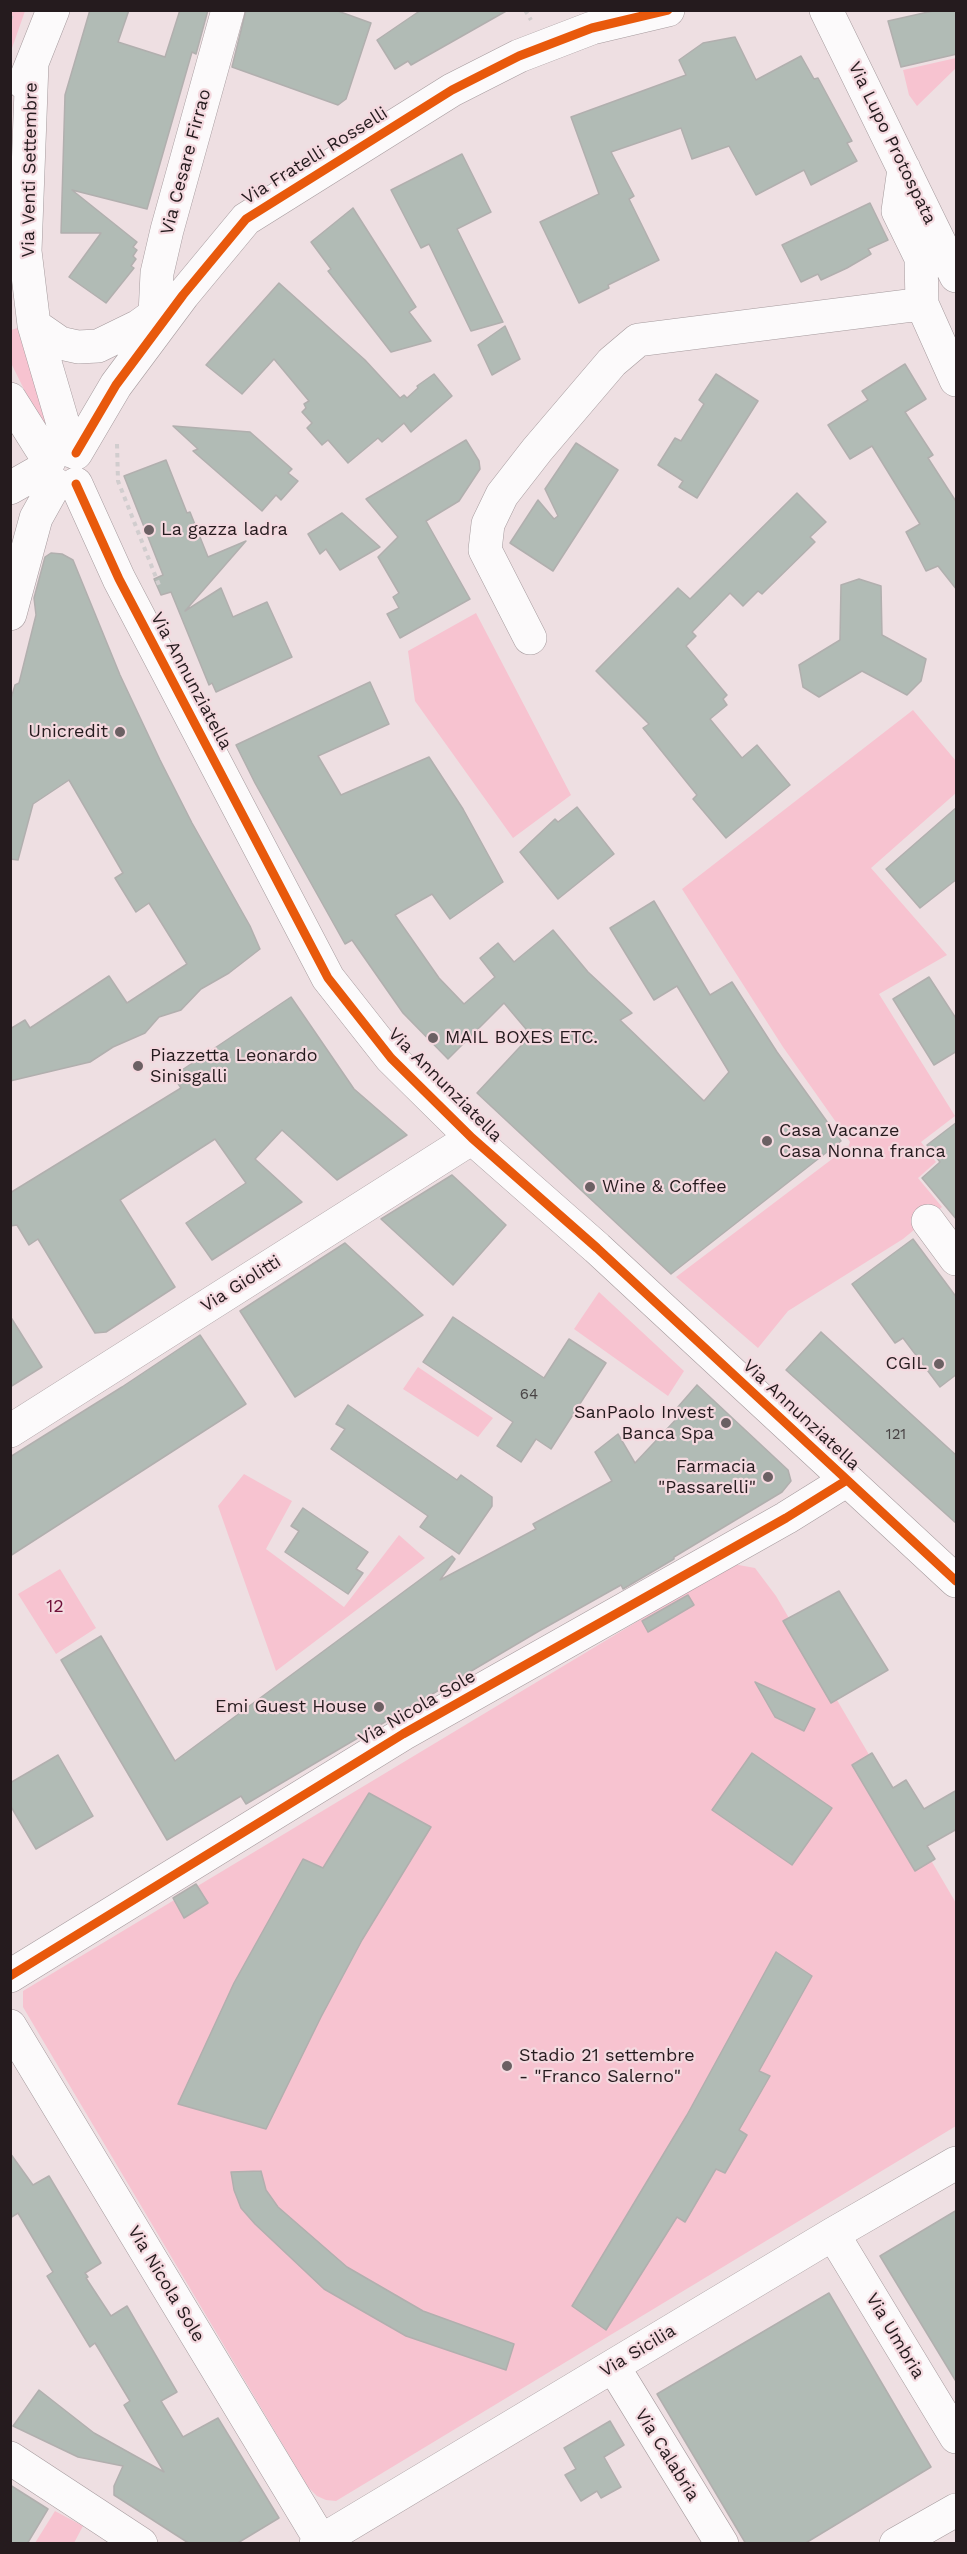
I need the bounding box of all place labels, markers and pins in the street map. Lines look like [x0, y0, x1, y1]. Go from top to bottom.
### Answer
place label: La gazza ladra [161, 519, 288, 541]
marker: La gazza ladra [142, 523, 156, 537]
place label: Unicredit [28, 721, 108, 743]
marker: Unicredit [113, 725, 127, 739]
place label: MAIL BOXES ETC. [445, 1027, 598, 1049]
marker: MAIL BOXES ETC. [426, 1031, 440, 1045]
place label: Piazzetta Leonardo Sinisgalli [150, 1045, 318, 1088]
marker: Piazzetta Leonardo Sinisgalli [131, 1059, 145, 1073]
place label: Casa Vacanze Casa Nonna franca [779, 1120, 946, 1162]
marker: Casa Vacanze Casa Nonna franca [760, 1134, 774, 1148]
place label: Wine & Coffee [602, 1176, 727, 1198]
marker: Wine & Coffee [583, 1180, 597, 1194]
place label: CGIL [886, 1353, 927, 1375]
marker: CGIL [932, 1357, 946, 1371]
place label: SanPaolo Invest Banca Spa [574, 1402, 714, 1444]
marker: SanPaolo Invest Banca Spa [719, 1416, 733, 1430]
place label: Farmacia "Passarelli" [658, 1456, 756, 1498]
marker: Farmacia "Passarelli" [761, 1470, 775, 1484]
place label: Emi Guest House [215, 1696, 367, 1718]
marker: Emi Guest House [372, 1700, 386, 1714]
place label: Stadio 21 settembre - "Franco Salerno" [519, 2045, 695, 2088]
marker: Stadio 21 settembre - "Franco Salerno" [500, 2059, 514, 2073]

